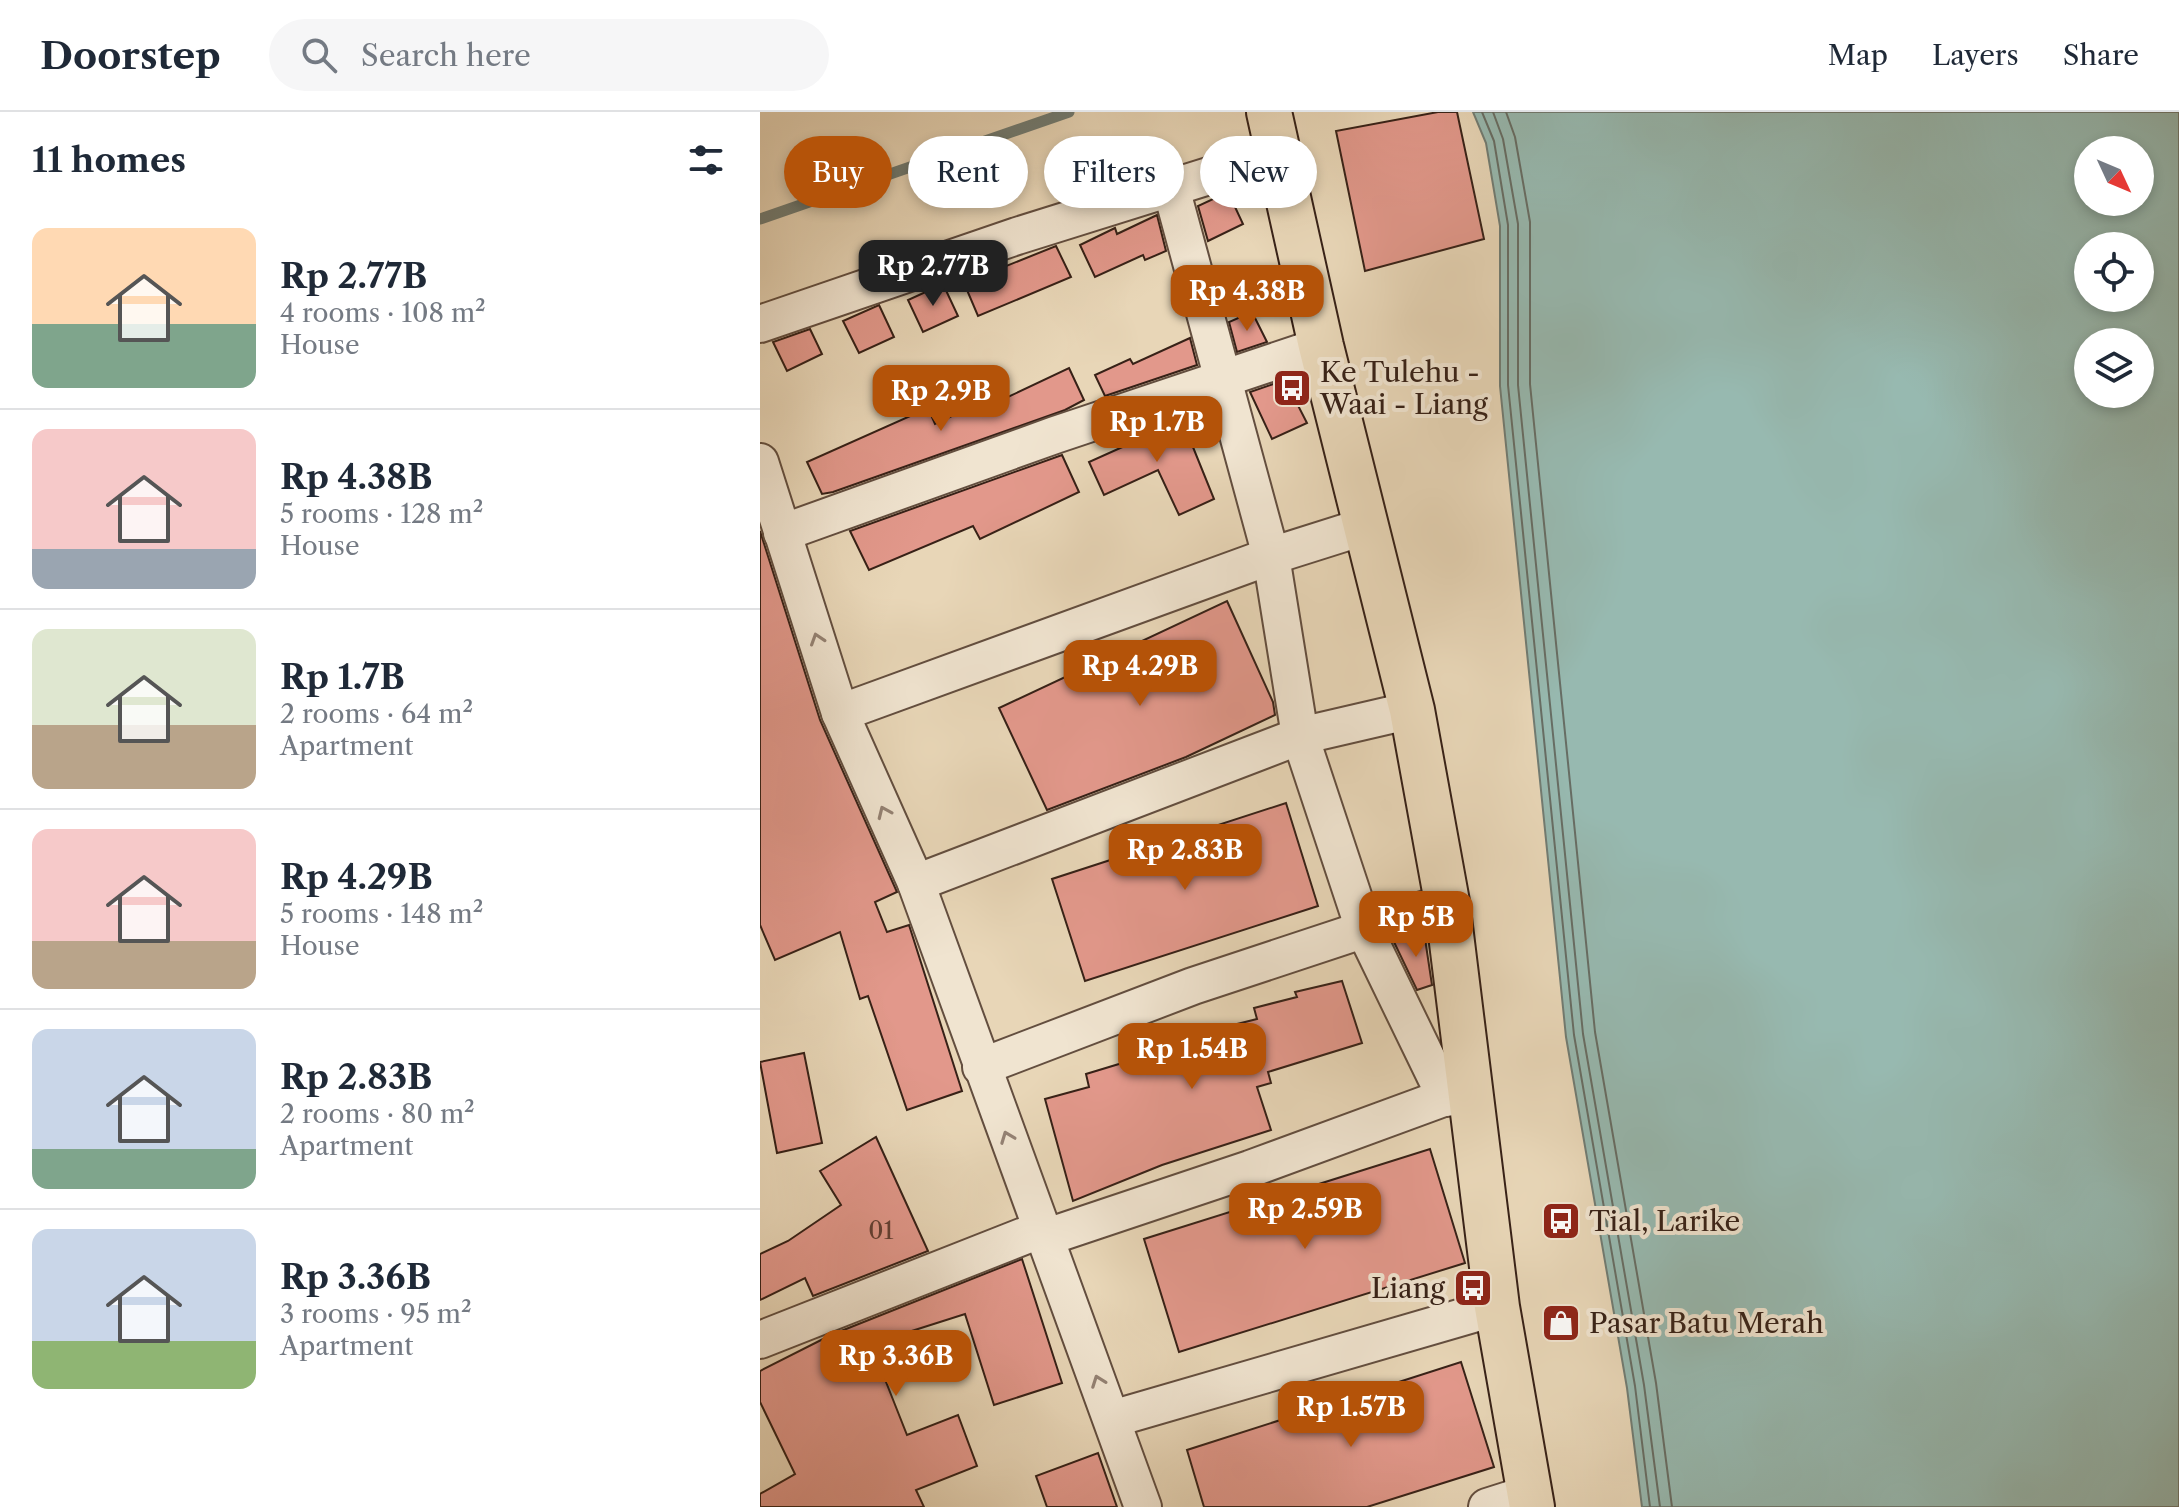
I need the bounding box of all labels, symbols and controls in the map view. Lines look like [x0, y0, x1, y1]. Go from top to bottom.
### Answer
search box [269, 19, 829, 91]
text: Doorstep [40, 32, 221, 79]
icon: search [297, 33, 341, 77]
text: Search here [361, 37, 531, 74]
text: Map [1828, 38, 1888, 72]
text: Layers [1932, 38, 2019, 72]
text: Share [2063, 38, 2139, 72]
chip: Buy [784, 136, 892, 208]
chip: Rent [908, 136, 1028, 208]
chip: Filters [1044, 136, 1184, 208]
chip: New [1200, 136, 1317, 208]
north arrow [2074, 136, 2154, 216]
map controls [2074, 136, 2154, 408]
icon: filters [684, 138, 728, 182]
text: 11 homes [32, 139, 186, 181]
button: locate [2074, 232, 2154, 312]
pin: Rp 2.77B [850, 240, 1016, 308]
text: Rp 2.77B [877, 250, 989, 282]
text: Rp 2.77B [280, 255, 427, 297]
icon: home [96, 260, 192, 356]
pin: Rp 4.38B [1164, 265, 1330, 333]
text: Rp 4.38B [1189, 275, 1305, 307]
text: 4 rooms · 108 m² [280, 297, 486, 329]
button: layers [2074, 328, 2154, 408]
text: House [280, 329, 360, 361]
place label: Ke Tulehu - Waai - Liang [1319, 355, 1488, 421]
pin: Rp 2.9B [867, 365, 1015, 433]
bus stop icon: Ke Tulehu - Waai - Liang [1271, 367, 1313, 409]
text: Rp 2.9B [891, 375, 991, 407]
pin: Rp 1.7B [1083, 396, 1231, 464]
text: Rp 1.7B [1109, 406, 1205, 438]
text: Rp 4.38B [280, 456, 432, 498]
icon: home [96, 461, 192, 557]
text: 5 rooms · 128 m² [280, 498, 483, 530]
text: House [280, 530, 360, 562]
one-way arrow [810, 632, 826, 646]
pin: Rp 4.29B [1057, 640, 1223, 708]
text: Rp 4.29B [1082, 650, 1198, 682]
text: Rp 1.7B [280, 656, 405, 698]
icon: home [96, 661, 192, 757]
text: 2 rooms · 64 m² [280, 698, 473, 730]
text: Apartment [280, 730, 413, 762]
one-way arrow [878, 805, 894, 820]
pin: Rp 2.83B [1102, 824, 1268, 892]
text: Rp 2.83B [1127, 834, 1243, 866]
text: Rp 4.29B [280, 856, 433, 898]
icon: home [96, 861, 192, 957]
pin: Rp 5B [1360, 891, 1472, 959]
text: 5 rooms · 148 m² [280, 898, 483, 930]
text: Rp 5B [1377, 901, 1455, 933]
text: House [280, 930, 360, 962]
pin: Rp 1.54B [1109, 1023, 1275, 1091]
text: Rp 1.54B [1136, 1033, 1248, 1065]
text: Rp 2.83B [280, 1056, 432, 1098]
icon: home [96, 1061, 192, 1157]
text: 2 rooms · 80 m² [280, 1098, 475, 1130]
text: Apartment [280, 1130, 413, 1162]
one-way arrow [1000, 1131, 1017, 1145]
pin: Rp 2.59B [1222, 1183, 1388, 1251]
text: Rp 2.59B [1247, 1193, 1363, 1225]
bus stop icon: Tial, Larike [1540, 1200, 1582, 1242]
place label: Tial, Larike [1589, 1204, 1740, 1238]
house number: 01 [868, 1216, 894, 1245]
text: Rp 3.36B [280, 1256, 431, 1298]
icon: home [96, 1261, 192, 1357]
bus stop icon: Liang [1452, 1267, 1494, 1309]
place label: Liang [1371, 1271, 1445, 1305]
text: 3 rooms · 95 m² [280, 1298, 472, 1330]
shop icon: Pasar Batu Merah [1540, 1302, 1582, 1344]
place label: Pasar Batu Merah [1589, 1306, 1824, 1340]
text: Apartment [280, 1330, 413, 1362]
pin: Rp 3.36B [813, 1330, 979, 1398]
text: Rp 3.36B [838, 1340, 954, 1372]
one-way arrow [1091, 1375, 1108, 1389]
pin: Rp 1.57B [1268, 1381, 1434, 1449]
text: Rp 1.57B [1296, 1391, 1406, 1423]

